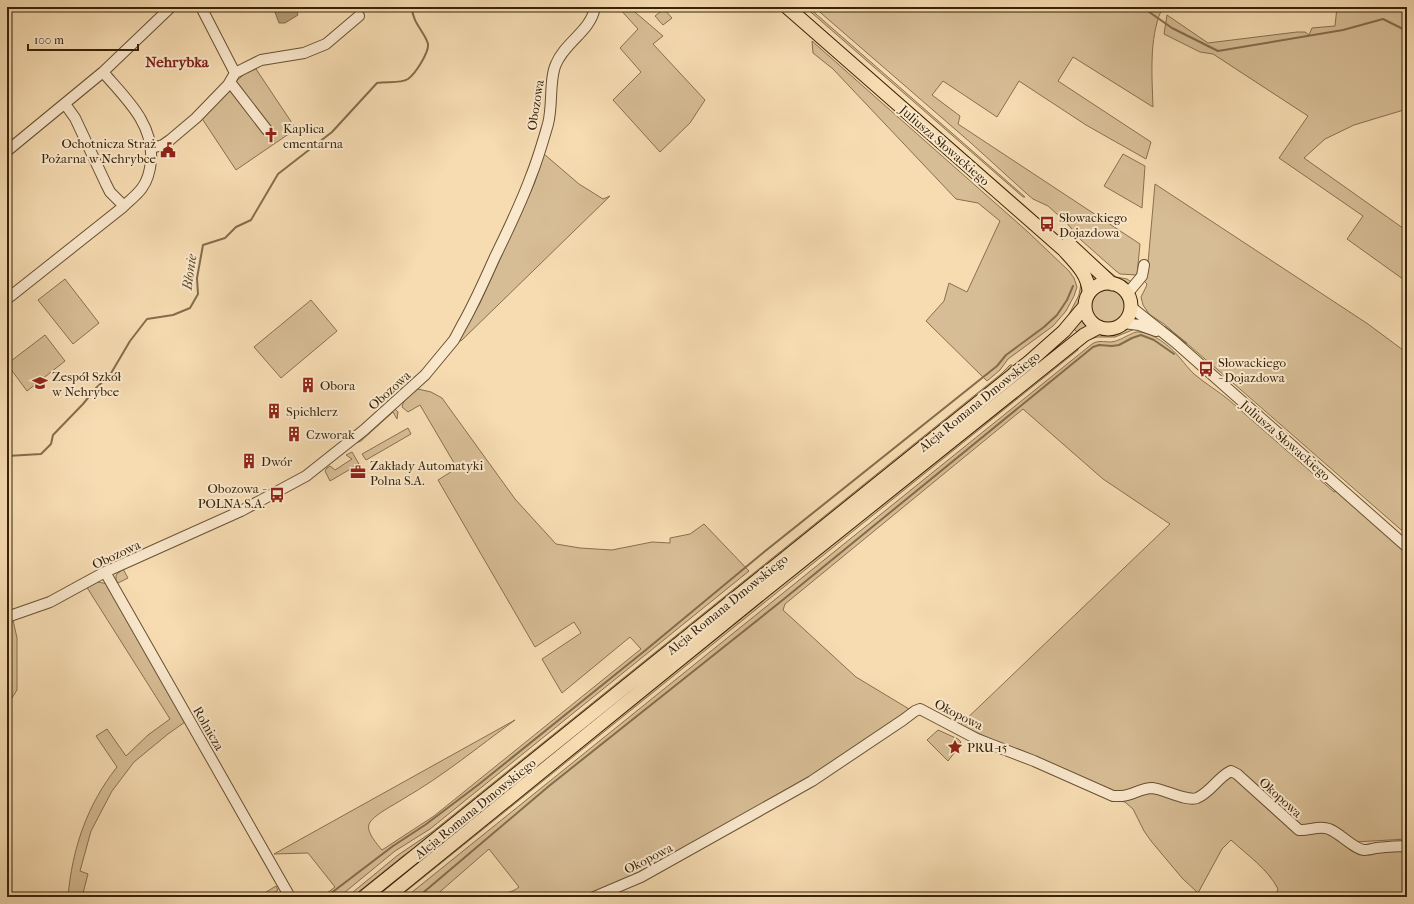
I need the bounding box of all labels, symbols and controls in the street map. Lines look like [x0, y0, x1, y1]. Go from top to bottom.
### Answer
scale bar [28, 26, 138, 52]
text: 100 m [34, 33, 64, 47]
district label: Nehrybka [145, 53, 210, 71]
street label: Obozowa [524, 78, 547, 132]
street label: Juliusza Słowackiego [896, 102, 993, 189]
place label: Kaplica cmentarna [283, 121, 344, 151]
church icon: Kaplica cmentarna [262, 126, 280, 144]
place label: Ochotnicza Straż Pożarna w Nehrybce [41, 136, 157, 166]
public building icon: Ochotnicza Straż Pożarna w Nehrybce [159, 141, 177, 159]
place label: Słowackiego Dojazdowa [1059, 210, 1128, 240]
bus stop icon: Słowackiego Dojazdowa [1038, 215, 1056, 233]
water label: Błonie [178, 253, 200, 292]
street label: Aleja Romana Dmowskiego [915, 348, 1043, 455]
place label: Słowackiego - Dojazdowa [1218, 355, 1287, 385]
bus stop icon: Słowackiego - Dojazdowa [1197, 360, 1215, 378]
street label: Obozowa [365, 367, 414, 413]
place label: Zespół Szkół w Nehrybce [51, 369, 121, 399]
school or university icon: Zespół Szkół w Nehrybce [31, 374, 49, 392]
building icon: Obora [299, 376, 317, 394]
place label: Obora [320, 378, 356, 393]
street label: Juliusza Słowackiego [1237, 397, 1334, 484]
building icon: Spichlerz [265, 402, 283, 420]
place label: Spichlerz [286, 404, 338, 419]
building icon: Czworak [285, 425, 303, 443]
place label: Czworak [306, 427, 355, 442]
building icon: Dwór [240, 452, 258, 470]
place label: Dwór [261, 454, 293, 469]
place label: Zakłady Automatyki Polna S.A. [370, 458, 483, 488]
office icon: Zakłady Automatyki Polna S.A. [349, 463, 367, 481]
place label: Obozowa - POLNA S.A. [198, 481, 267, 511]
bus stop icon: Obozowa - POLNA S.A. [268, 486, 286, 504]
street label: Obozowa [90, 536, 144, 572]
street label: Aleja Romana Dmowskiego [663, 551, 791, 658]
street label: Okopowa [932, 696, 986, 733]
street label: Rolnicza [190, 704, 228, 754]
place icon: PRU-15 [946, 738, 964, 756]
place label: PRU-15 [967, 740, 1008, 755]
street label: Aleja Romana Dmowskiego [411, 755, 539, 862]
street label: Okopowa [1256, 774, 1306, 821]
street label: Okopowa [622, 839, 676, 877]

